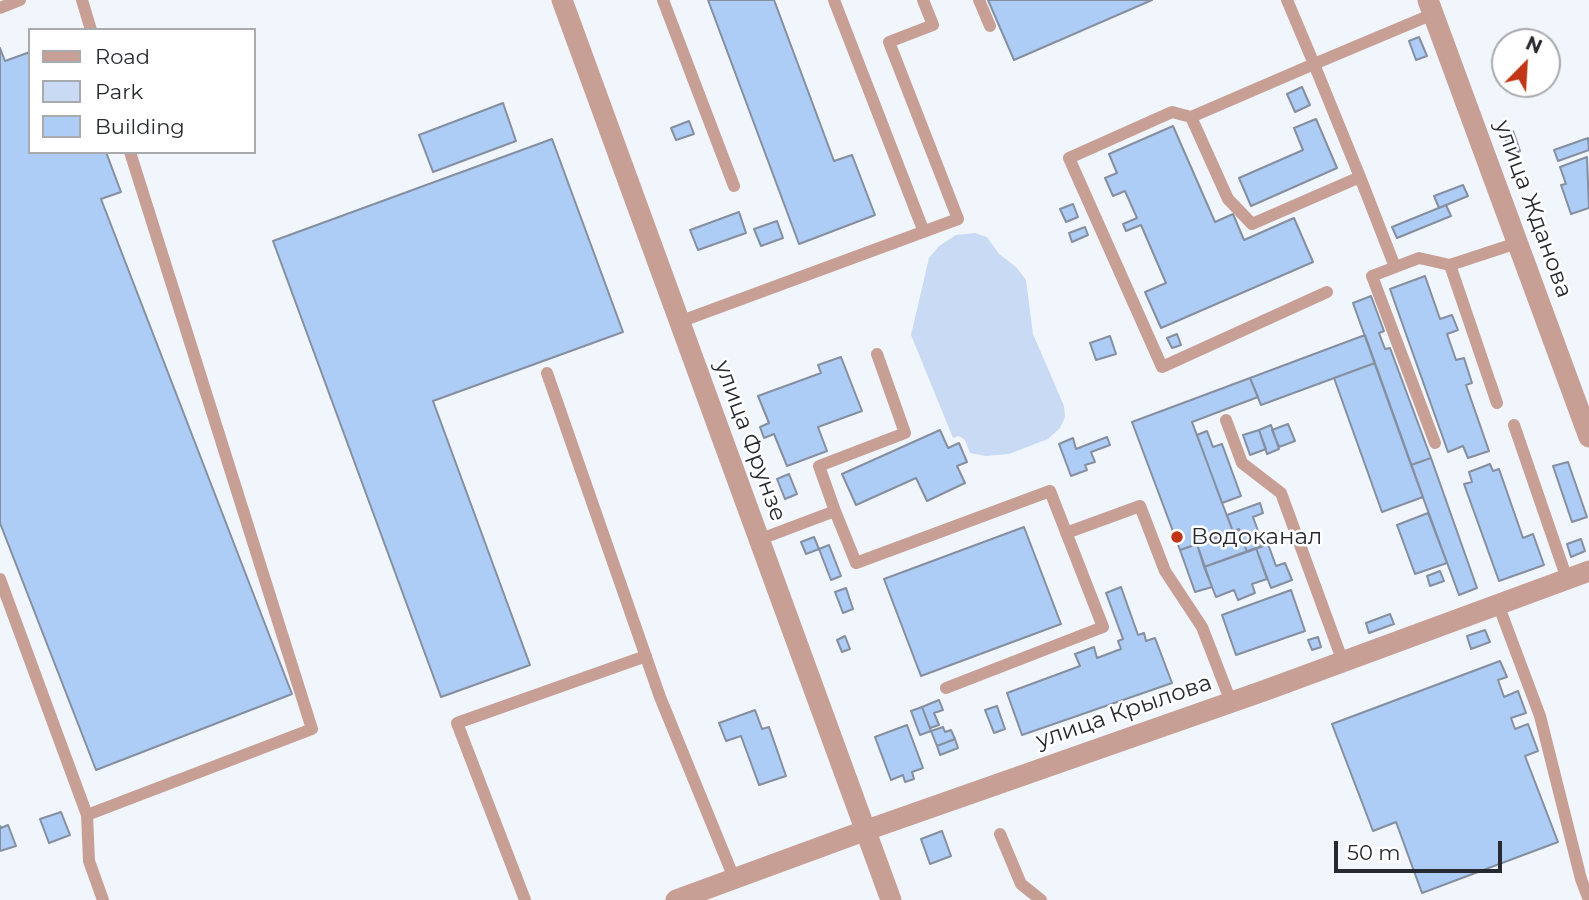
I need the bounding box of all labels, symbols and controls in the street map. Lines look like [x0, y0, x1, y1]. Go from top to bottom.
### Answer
legend [28, 28, 256, 154]
north arrow [1491, 28, 1561, 98]
text: N [1522, 32, 1546, 59]
text: Road [95, 44, 150, 69]
text: Park [95, 79, 143, 104]
text: Building [95, 114, 185, 139]
street label: улица Жданова [1488, 117, 1578, 301]
street label: улица Фрунзе [708, 357, 792, 525]
place label: Водоканал [1191, 523, 1322, 551]
marker: Водоканал [1169, 529, 1185, 545]
street label: улица Крылова [1032, 669, 1216, 755]
scale bar [1337, 827, 1505, 871]
text: 50 m [1347, 840, 1401, 865]

